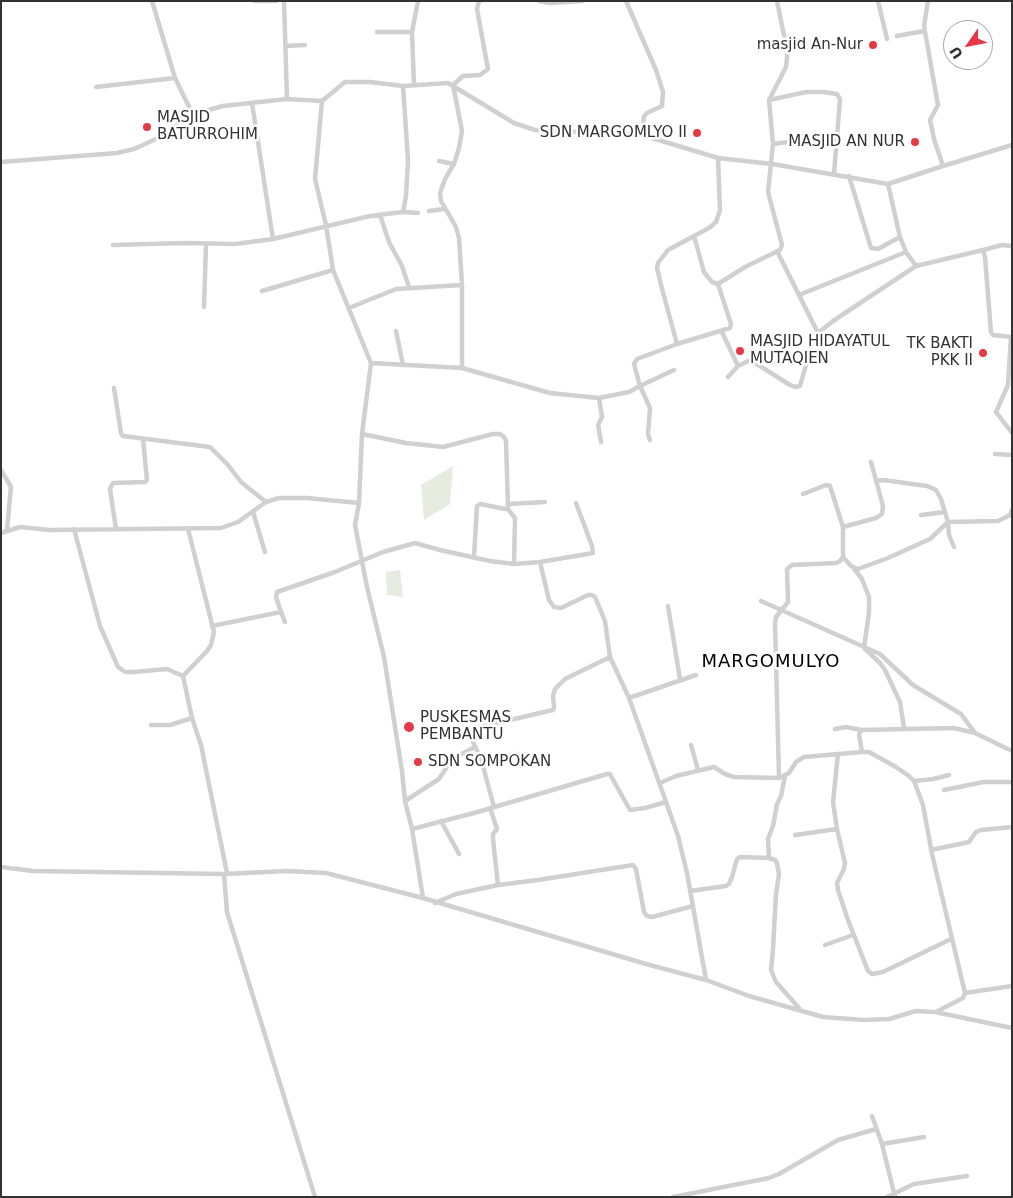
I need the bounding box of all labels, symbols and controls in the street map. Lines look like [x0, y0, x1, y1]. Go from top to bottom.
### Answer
north arrow [943, 20, 993, 70]
place label: masjid An-Nur [757, 36, 863, 54]
marker: masjid An-Nur [867, 39, 879, 51]
text: U [946, 43, 966, 62]
place label: MASJID BATURROHIM [157, 109, 258, 144]
marker: MASJID BATURROHIM [141, 121, 153, 133]
place label: SDN MARGOMLYO II [540, 124, 687, 142]
marker: SDN MARGOMLYO II [691, 127, 703, 139]
place label: MASJID AN NUR [788, 133, 905, 151]
marker: MASJID AN NUR [909, 136, 921, 148]
place label: MASJID HIDAYATUL MUTAQIEN [750, 333, 890, 368]
place label: TK BAKTI PKK II [906, 335, 973, 370]
marker: MASJID HIDAYATUL MUTAQIEN [734, 345, 746, 357]
marker: TK BAKTI PKK II [977, 347, 989, 359]
district label: MARGOMULYO [700, 651, 842, 673]
place label: PUSKESMAS PEMBANTU [420, 709, 511, 744]
marker: PUSKESMAS PEMBANTU [402, 720, 416, 734]
place label: SDN SOMPOKAN [428, 753, 551, 771]
marker: SDN SOMPOKAN [412, 756, 424, 768]

